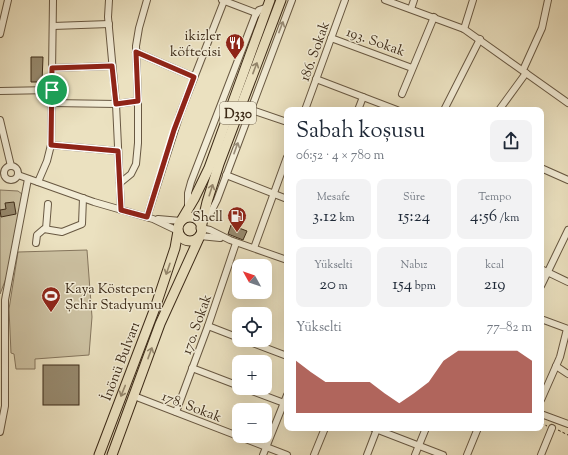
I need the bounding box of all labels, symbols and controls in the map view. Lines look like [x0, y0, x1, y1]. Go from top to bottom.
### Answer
street label: 186. Sokak [296, 19, 336, 85]
one-way arrow [278, 21, 286, 33]
street label: 193. Sokak [343, 23, 408, 63]
place label: ikizler köftecisi [170, 27, 222, 63]
restaurant icon: ikizler köftecisi [224, 32, 246, 60]
one-way arrow [252, 63, 260, 75]
pin [35, 73, 69, 107]
icon: arrive [41, 79, 63, 101]
road number: D330 [220, 102, 256, 124]
text: Sabah koşusu [296, 116, 425, 148]
button: share [490, 120, 532, 162]
one-way arrow [232, 143, 240, 155]
text: 06:52 · 4 × 780 m [296, 147, 384, 165]
one-way arrow [207, 185, 215, 197]
text: Mesafe [317, 189, 350, 205]
text: Süre [403, 189, 425, 205]
text: Tempo [478, 189, 511, 205]
fuel station icon: Shell [226, 205, 248, 233]
text: 3.12 [312, 205, 337, 229]
text: 15:24 [398, 205, 430, 229]
text: 4:56 [470, 205, 497, 229]
place label: Shell [192, 208, 223, 228]
text: km [337, 210, 354, 226]
text: /km [497, 210, 519, 226]
text: Yükselti [314, 257, 353, 273]
text: Nabız [401, 257, 427, 273]
text: kcal [485, 257, 504, 273]
north arrow [232, 259, 272, 299]
map controls [232, 259, 272, 443]
one-way arrow [164, 263, 172, 275]
text: 20 [319, 273, 336, 297]
text: 154 [392, 273, 412, 297]
text: 219 [484, 273, 506, 297]
text: m [336, 278, 348, 294]
text: bpm [412, 278, 436, 294]
place label: Kaya Köstepen Şehir Stadyumu [65, 280, 162, 316]
sports icon: Kaya Köstepen Şehir Stadyumu [40, 285, 62, 313]
street label: 170. Sokak [178, 291, 218, 358]
button: locate [232, 307, 272, 347]
street label: İnönü Bulvarı [98, 319, 146, 404]
text: Yükselti [296, 319, 342, 337]
text: 77–82 m [487, 319, 532, 337]
one-way arrow [146, 347, 154, 359]
button: + [232, 355, 272, 395]
one-way arrow [118, 384, 126, 396]
street label: 178. Sokak [158, 387, 225, 429]
button: − [232, 403, 272, 443]

